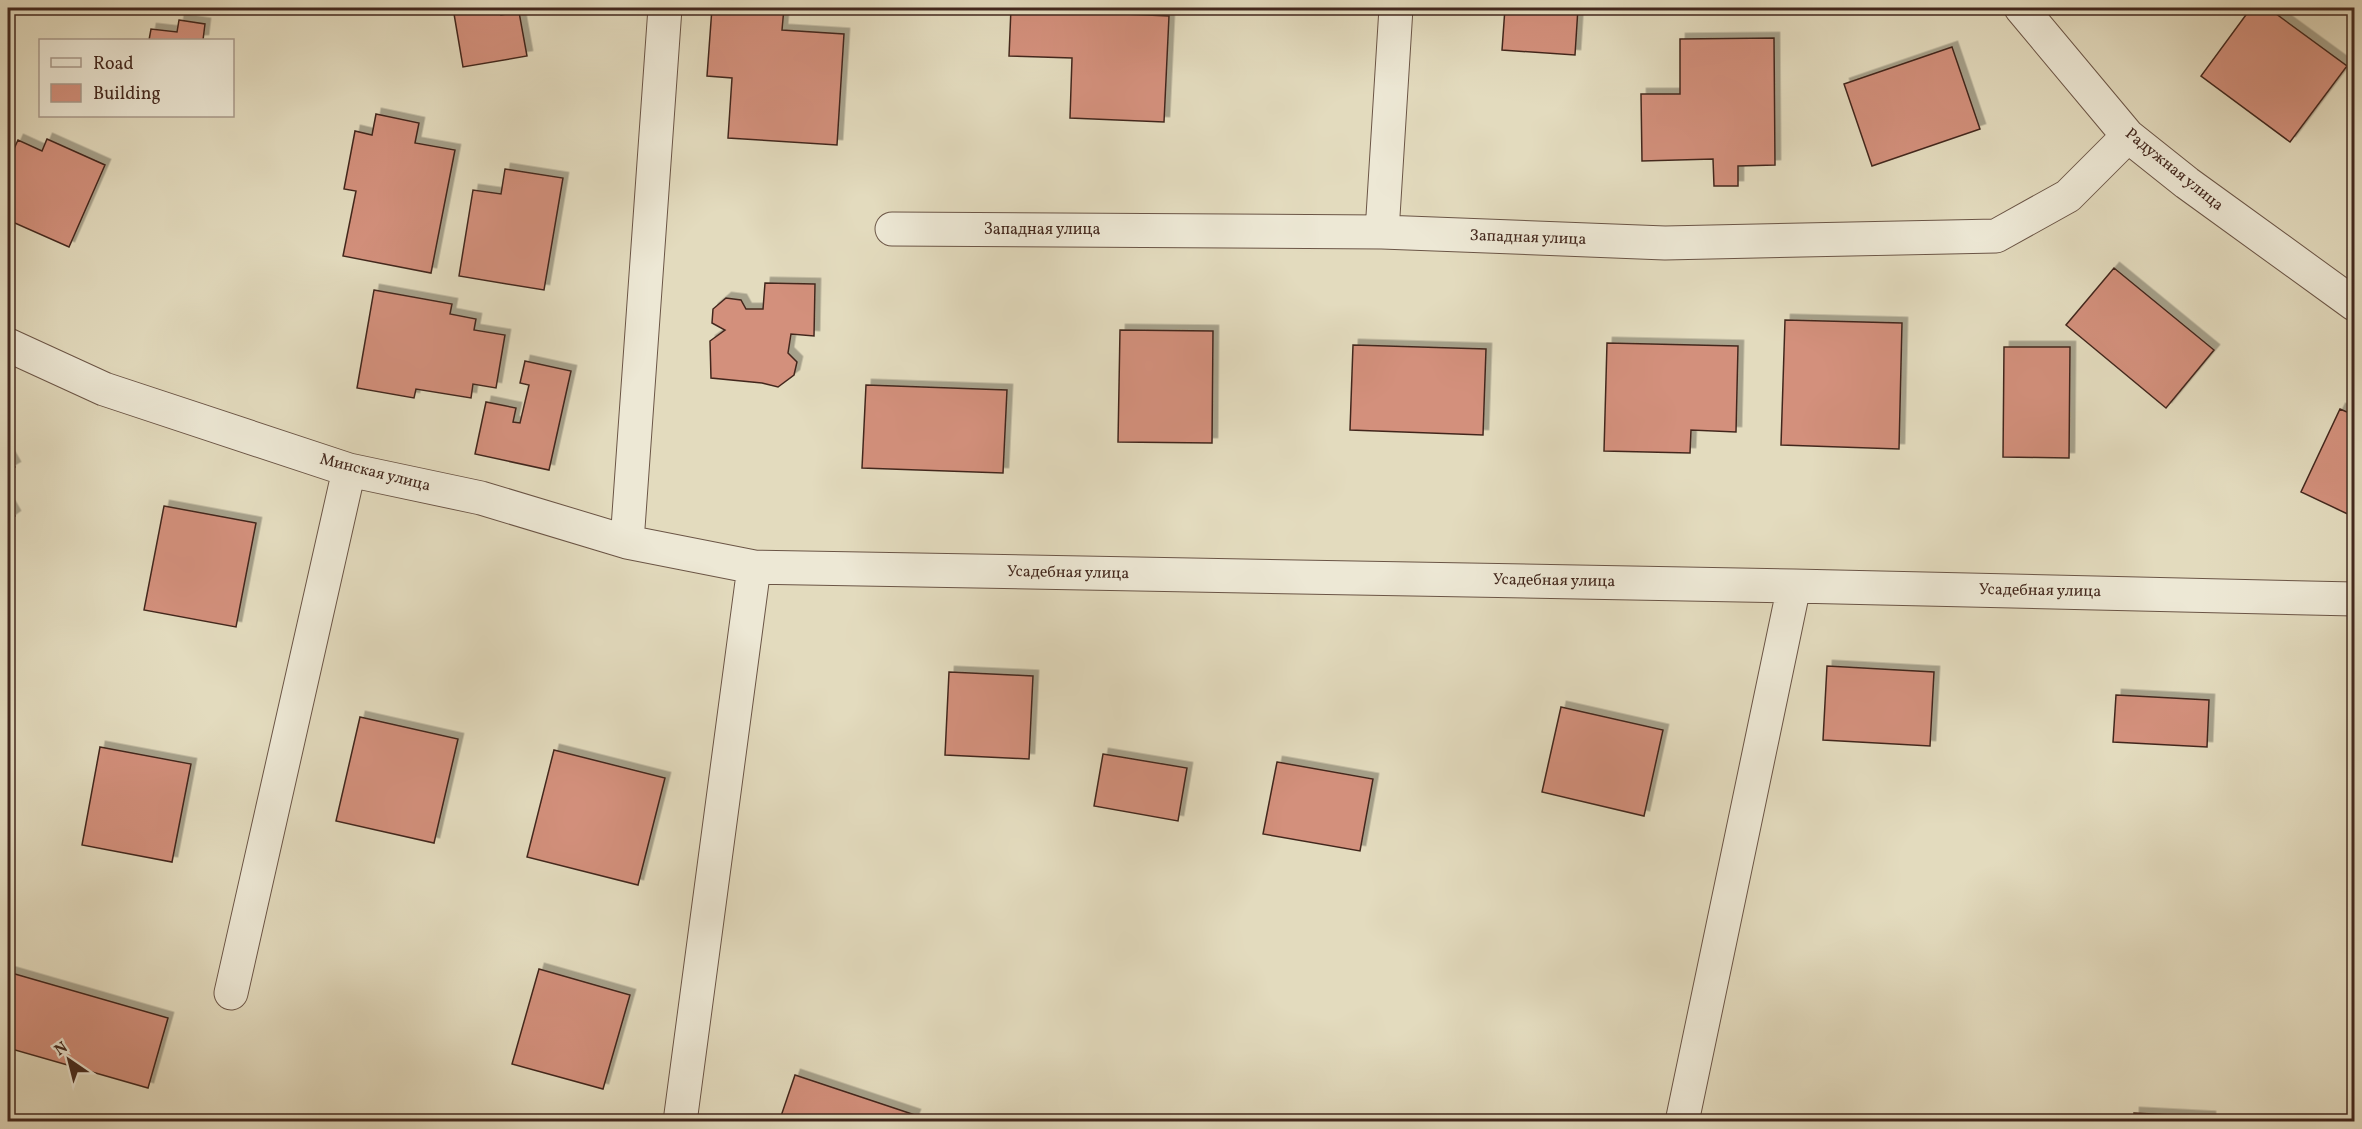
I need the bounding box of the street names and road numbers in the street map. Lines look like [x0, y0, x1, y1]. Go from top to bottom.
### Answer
street label: Радужная улица [2120, 123, 2228, 217]
street label: Западная улица [984, 219, 1100, 241]
street label: Западная улица [1469, 225, 1587, 251]
street label: Минская улица [317, 449, 433, 497]
street label: Усадебная улица [1007, 561, 1129, 585]
street label: Усадебная улица [1493, 569, 1615, 593]
street label: Усадебная улица [1979, 579, 2101, 603]

